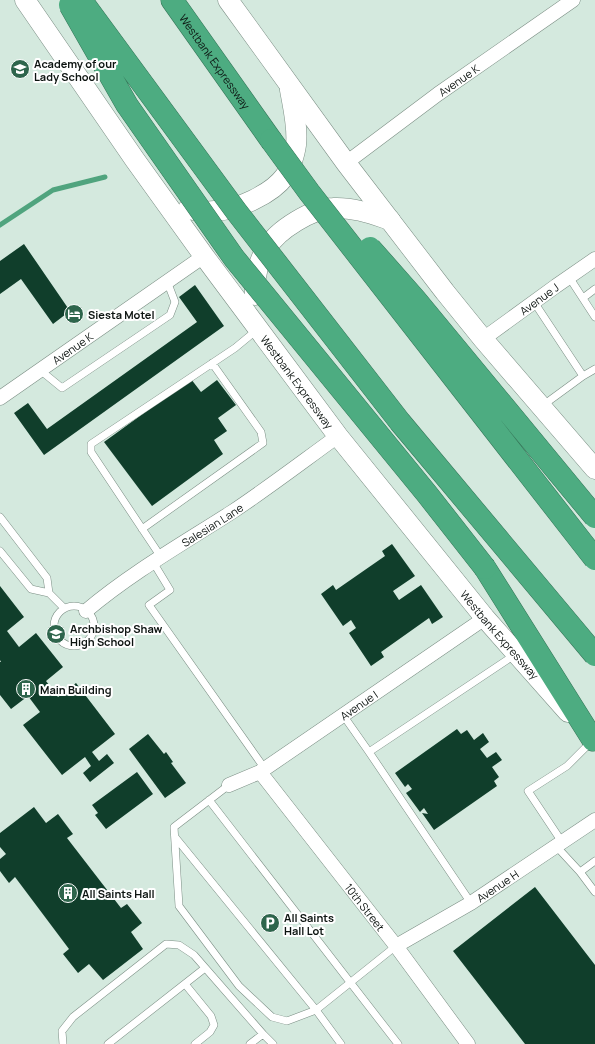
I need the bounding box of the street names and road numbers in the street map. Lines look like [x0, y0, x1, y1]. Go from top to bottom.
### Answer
street label: Westbank Expressway [177, 11, 254, 112]
street label: Avenue K [435, 60, 482, 99]
street label: Avenue J [516, 279, 561, 318]
street label: Avenue K [49, 328, 96, 367]
street label: Westbank Expressway [258, 332, 337, 432]
street label: Salesian Lane [178, 499, 246, 550]
street label: Westbank Expressway [458, 587, 543, 682]
street label: Avenue I [337, 686, 380, 723]
street label: Avenue H [473, 866, 521, 905]
street label: 10th Street [342, 880, 389, 934]

